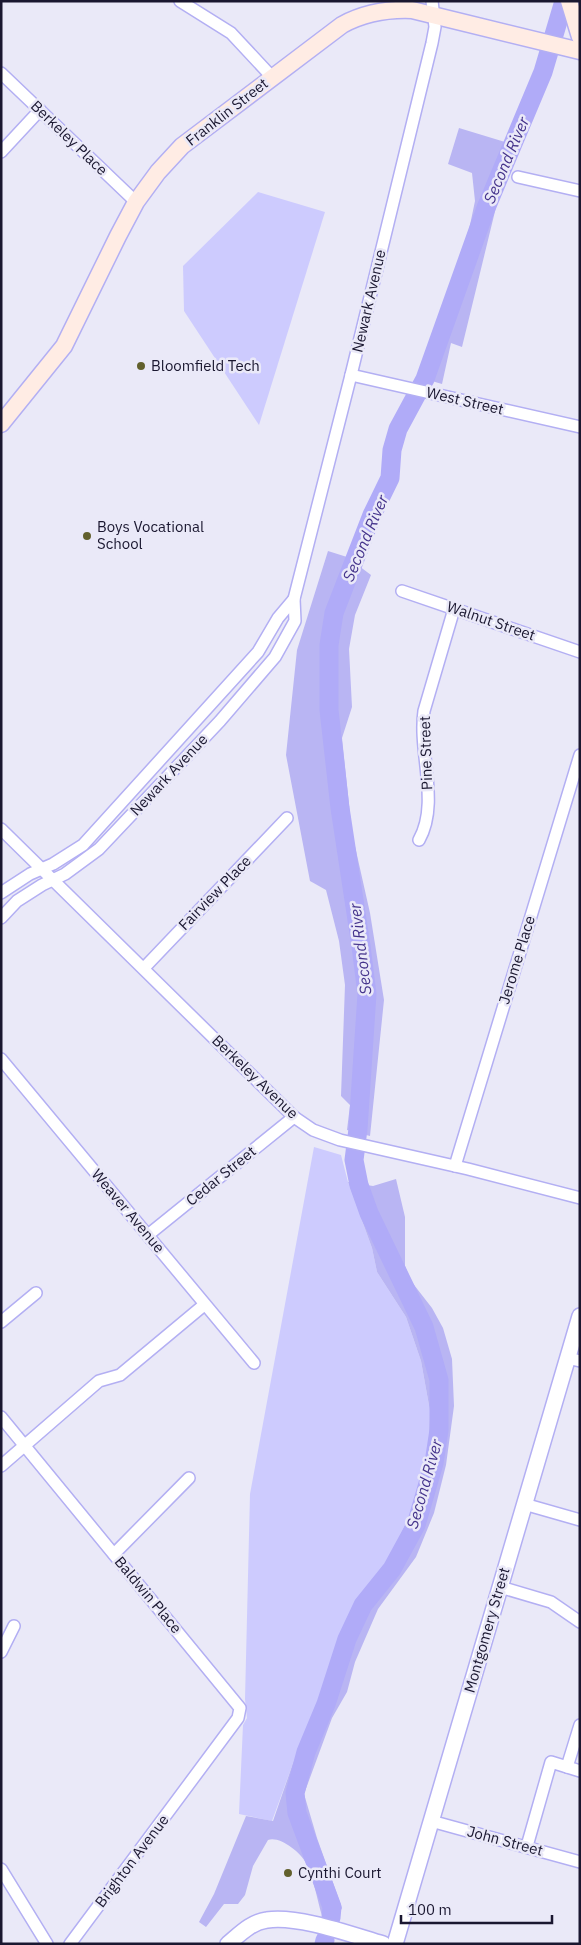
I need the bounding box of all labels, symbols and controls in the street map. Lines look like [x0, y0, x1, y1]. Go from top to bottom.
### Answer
street label: Franklin Street [182, 74, 272, 150]
street label: Berkeley Place [27, 96, 112, 179]
water label: Second River [479, 113, 534, 206]
street label: Newark Avenue [347, 247, 390, 354]
place label: Bloomfield Tech [151, 356, 260, 375]
marker: Bloomfield Tech [135, 360, 147, 372]
street label: West Street [425, 382, 506, 419]
water label: Second River [338, 491, 393, 584]
place label: Boys Vocational School [97, 517, 204, 553]
marker: Boys Vocational School [81, 530, 93, 542]
street label: Walnut Street [444, 597, 538, 645]
street label: Pine Street [415, 716, 436, 790]
street label: Newark Avenue [126, 730, 211, 820]
street label: Fairview Place [174, 851, 255, 934]
water label: Second River [344, 901, 376, 996]
street label: Jerome Place [494, 913, 539, 1006]
street label: Berkeley Avenue [208, 1031, 303, 1123]
street label: Cedar Street [182, 1142, 259, 1210]
street label: Weaver Avenue [88, 1165, 169, 1257]
water label: Second River [402, 1436, 447, 1531]
street label: Baldwin Place [111, 1552, 186, 1637]
street label: Montgomery Street [460, 1565, 514, 1695]
street label: Brighton Avenue [91, 1811, 173, 1911]
street label: John Street [465, 1821, 545, 1860]
place label: Cynthi Court [298, 1863, 381, 1882]
marker: Cynthi Court [282, 1867, 294, 1879]
scale bar [401, 1892, 552, 1924]
text: 100 m [408, 1900, 452, 1919]

